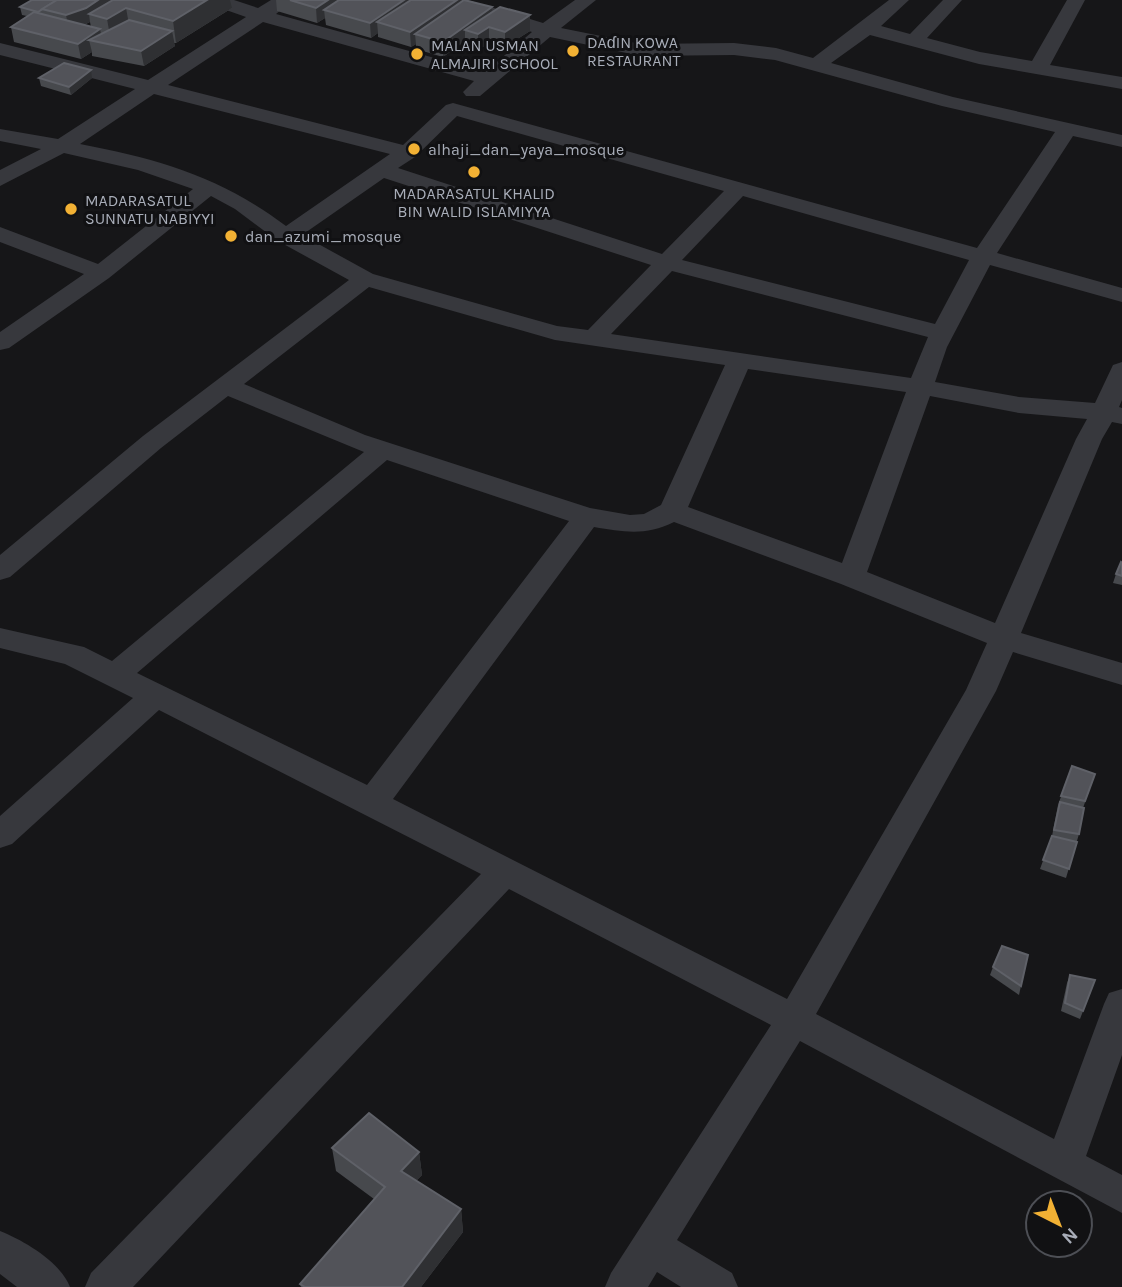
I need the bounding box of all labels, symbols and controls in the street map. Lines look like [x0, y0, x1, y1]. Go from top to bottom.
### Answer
place label: DAɗIN KOWA RESTAURANT [587, 33, 680, 70]
place label: MALAN USMAN ALMAJIRI SCHOOL [431, 36, 558, 73]
marker: DAɗIN KOWA RESTAURANT [565, 43, 581, 59]
marker: MALAN USMAN ALMAJIRI SCHOOL [409, 46, 425, 62]
place label: alhaji_dan_yaya_mosque [428, 140, 624, 159]
marker: alhaji_dan_yaya_mosque [406, 141, 422, 157]
marker: MADARASATUL KHALID BIN WALID ISLAMIYYA [466, 164, 482, 180]
place label: MADARASATUL KHALID BIN WALID ISLAMIYYA [393, 184, 555, 221]
place label: MADARASATUL SUNNATU NABIYYI [85, 191, 214, 228]
marker: MADARASATUL SUNNATU NABIYYI [63, 201, 79, 217]
place label: dan_azumi_mosque [245, 227, 401, 246]
marker: dan_azumi_mosque [223, 228, 239, 244]
north arrow [1024, 1189, 1094, 1259]
text: N [1057, 1223, 1082, 1249]

